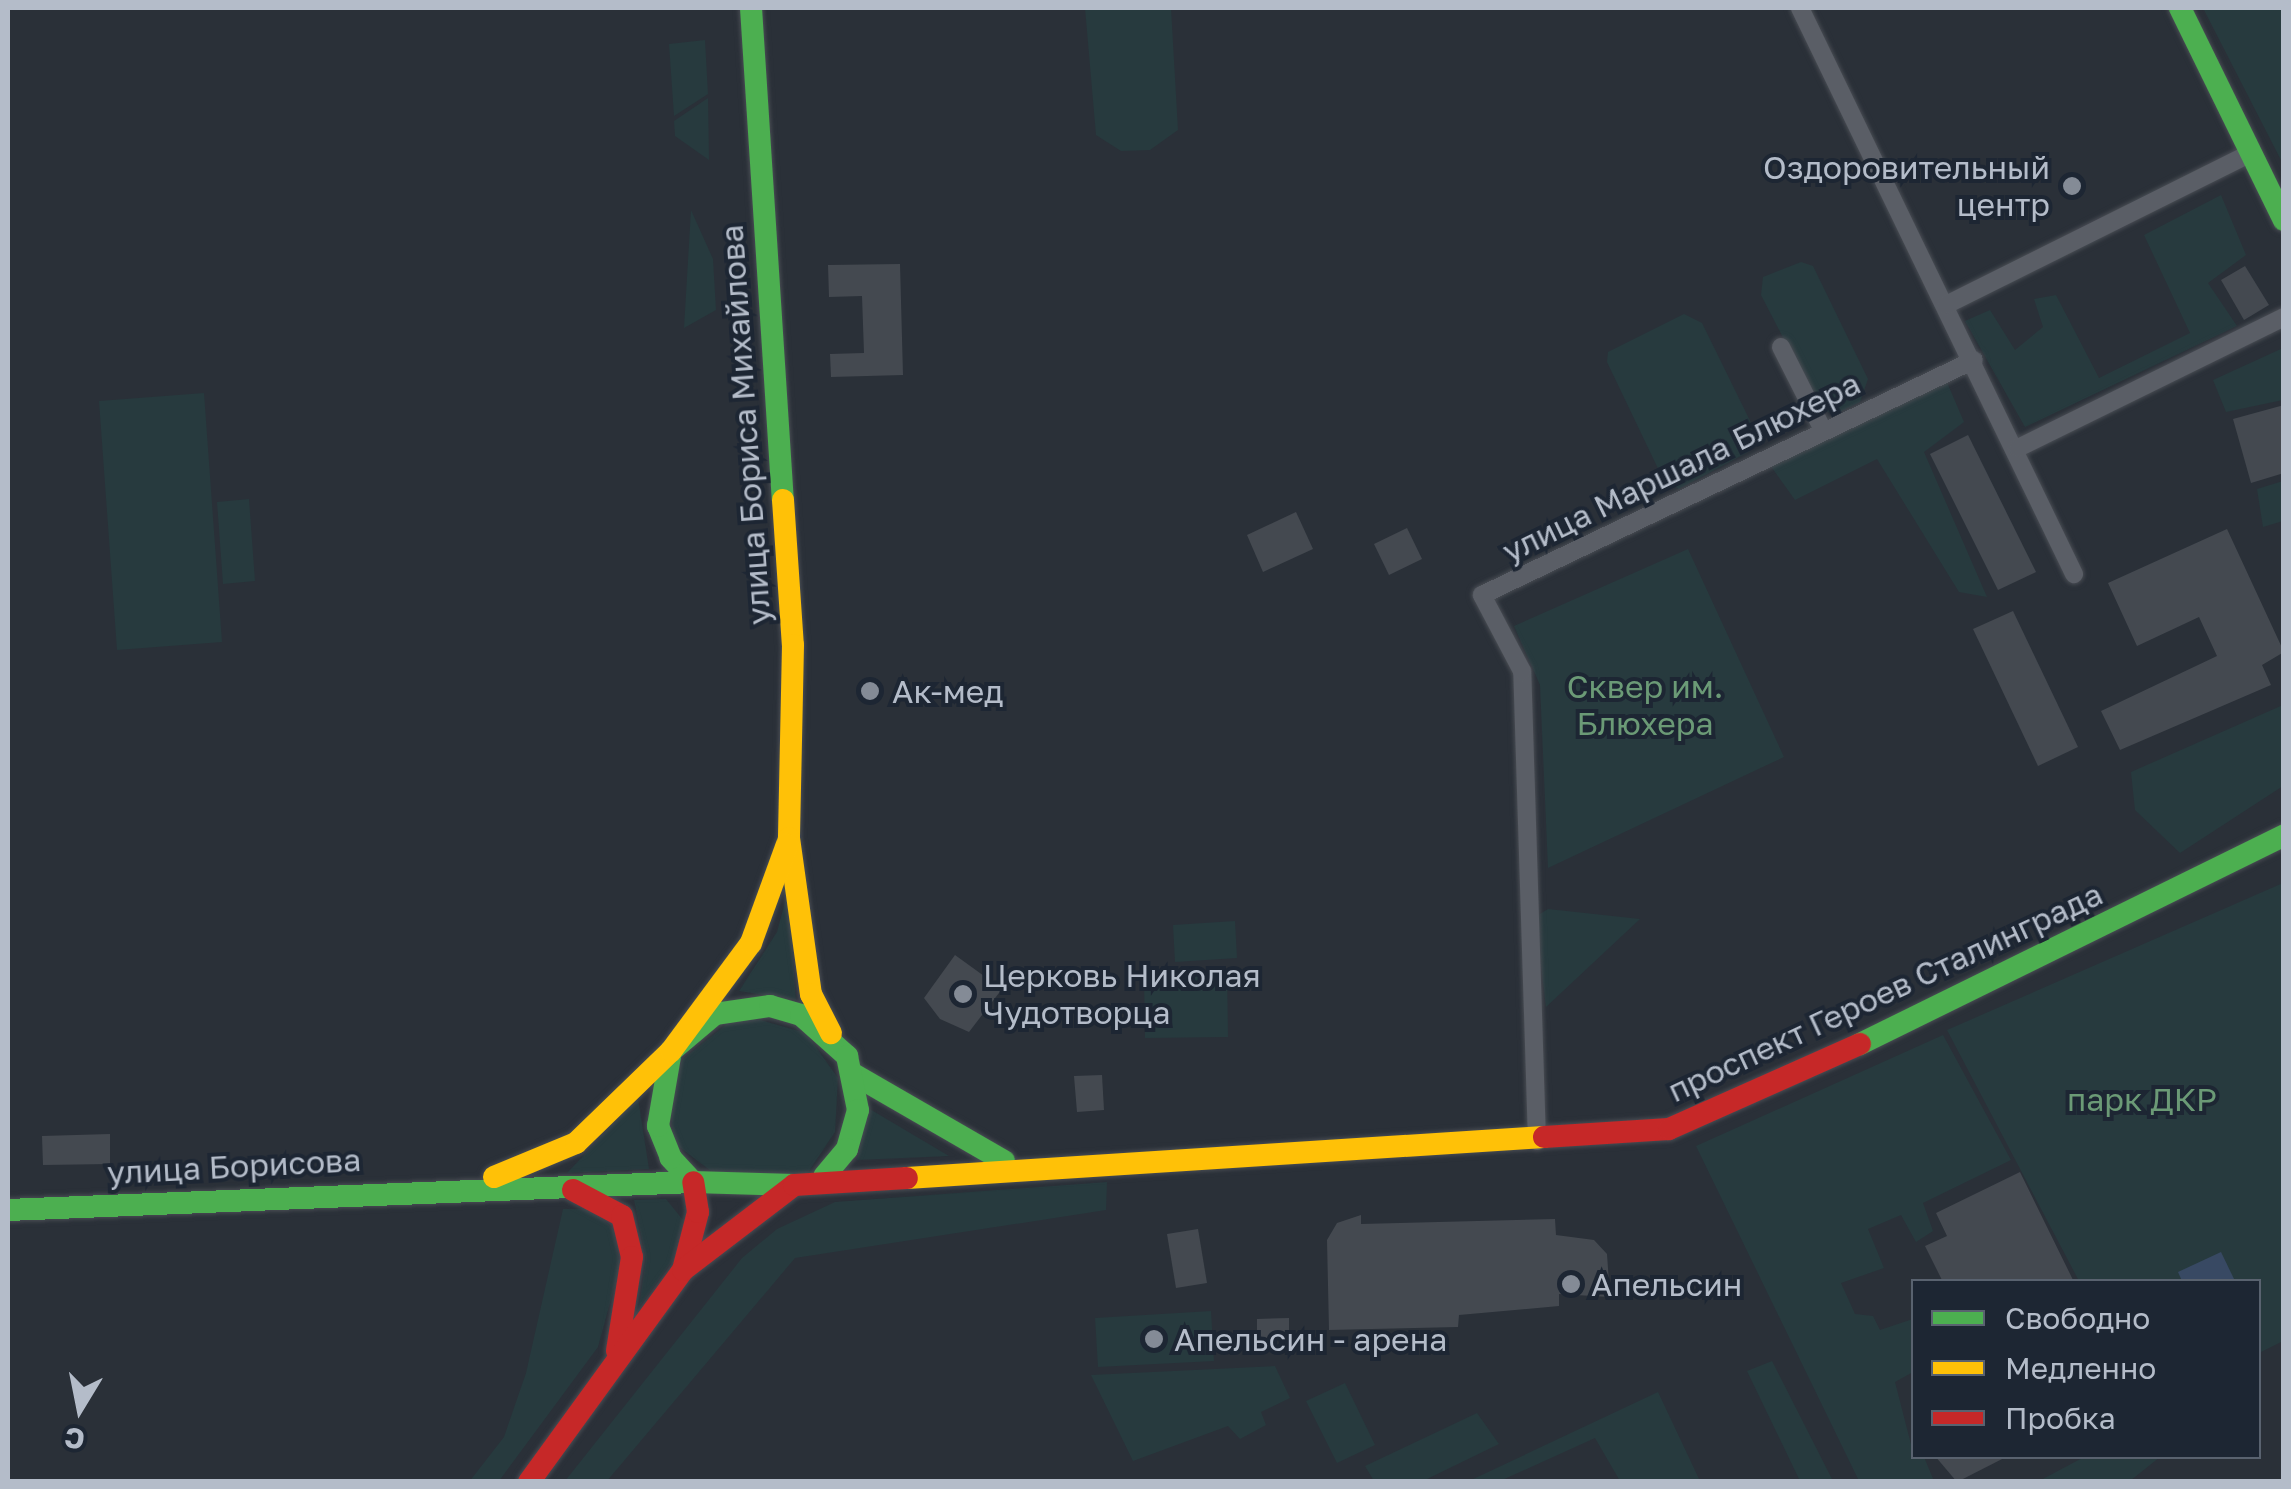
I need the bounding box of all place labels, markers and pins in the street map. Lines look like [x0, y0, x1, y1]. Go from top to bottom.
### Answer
place label: Оздоровительный центр [1763, 149, 2050, 224]
marker: Оздоровительный центр [2059, 173, 2085, 199]
place label: Ак-мед [892, 672, 1003, 710]
marker: Ак-мед [857, 678, 883, 704]
place label: Церковь Николая Чудотворца [983, 957, 1261, 1032]
marker: Церковь Николая Чудотворца [952, 983, 974, 1005]
place label: Апельсин [1591, 1265, 1742, 1303]
marker: Апельсин [1560, 1273, 1582, 1295]
place label: Апельсин - арена [1174, 1320, 1447, 1358]
marker: Апельсин - арена [1143, 1328, 1165, 1350]

